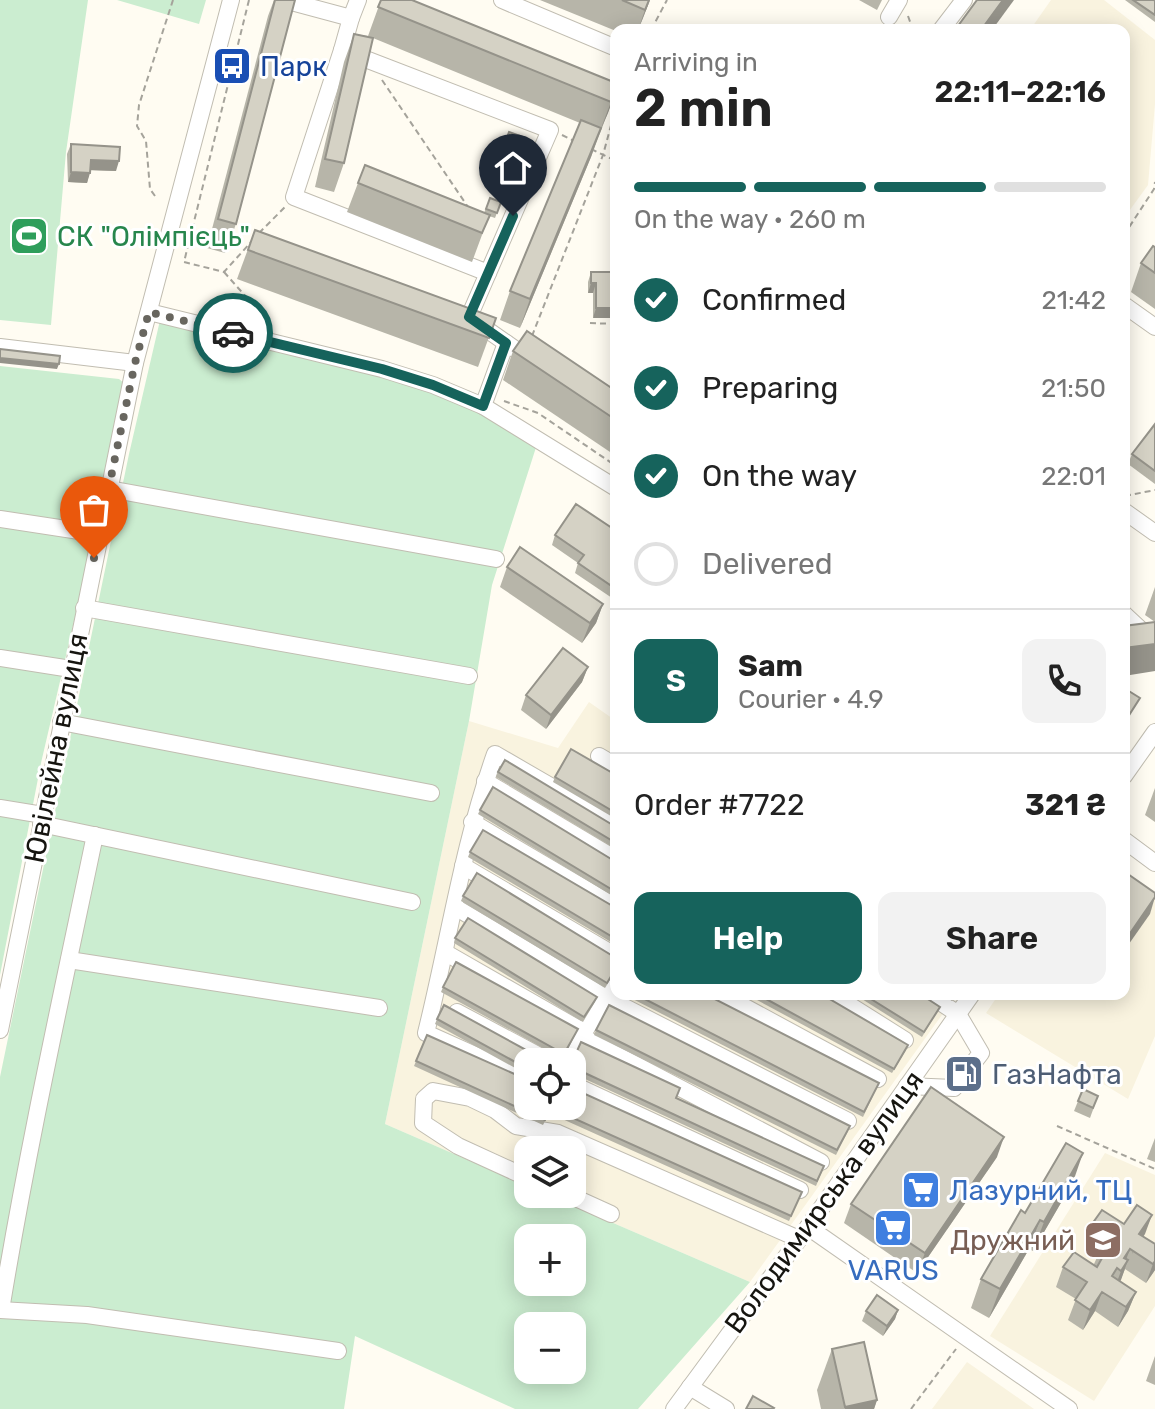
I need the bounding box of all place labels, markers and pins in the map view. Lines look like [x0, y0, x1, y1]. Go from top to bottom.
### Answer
bus stop icon: Парк [211, 45, 253, 87]
place label: Парк [260, 50, 327, 83]
pin [479, 134, 547, 216]
sports icon: СК "Олімпієць" [8, 215, 50, 257]
place label: СК "Олімпієць" [57, 220, 250, 253]
pin [60, 476, 128, 558]
fuel station icon: ГазНафта [943, 1053, 985, 1095]
place label: ГазНафта [992, 1058, 1122, 1091]
supermarket icon: Лазурний, ТЦ [900, 1169, 942, 1211]
place label: Лазурний, ТЦ [949, 1174, 1132, 1207]
supermarket icon: VARUS [872, 1207, 914, 1249]
school or university icon: Дружний [1082, 1219, 1124, 1261]
place label: Дружний [950, 1224, 1075, 1257]
place label: VARUS [847, 1254, 939, 1287]

